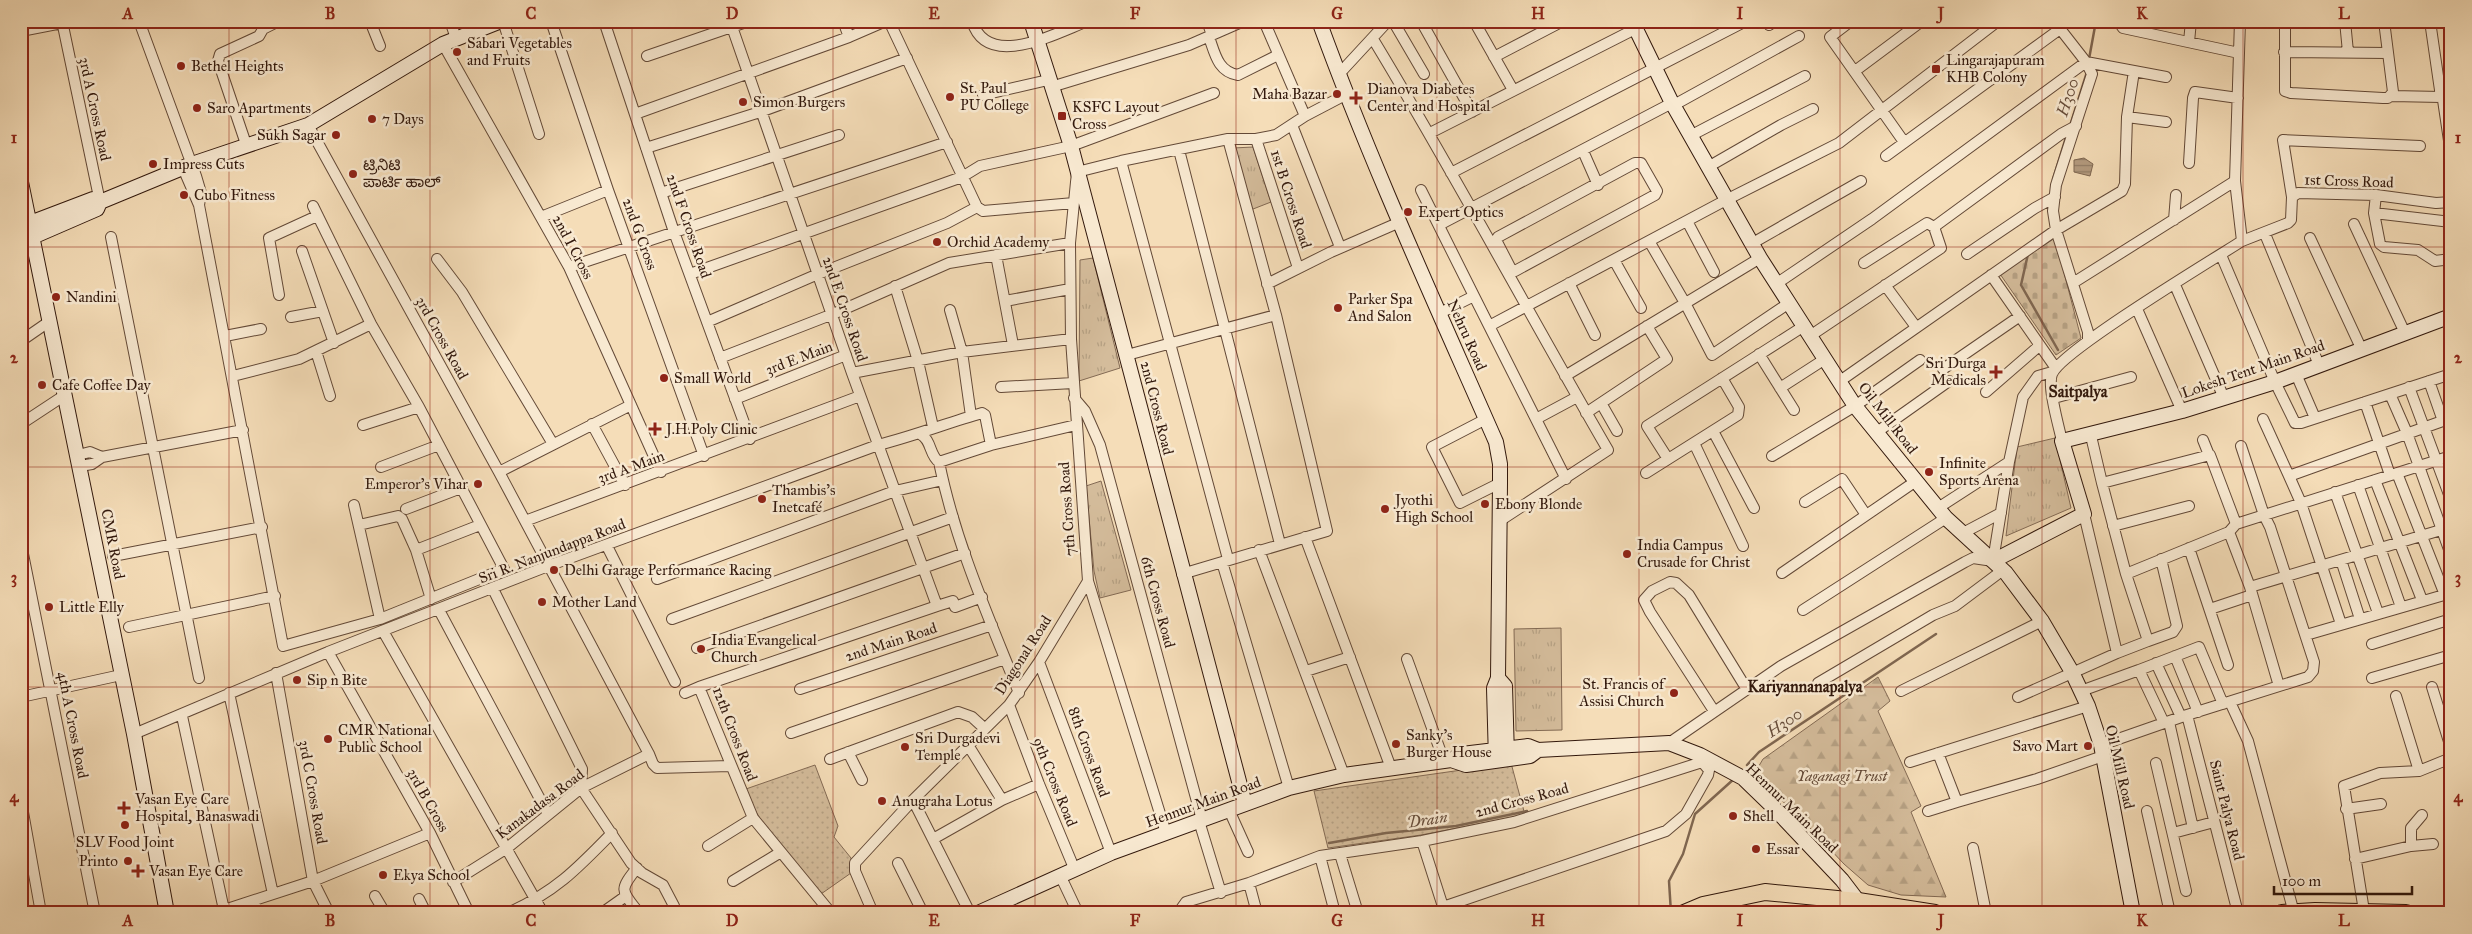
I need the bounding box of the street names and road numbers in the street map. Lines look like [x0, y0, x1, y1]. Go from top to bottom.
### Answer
street label: 3rd A Cross Road [75, 56, 115, 163]
street label: 1st B Cross Road [1267, 147, 1316, 251]
street label: 1st Cross Road [2304, 170, 2395, 192]
street label: 2nd F Cross Road [663, 172, 715, 281]
street label: 2nd G Cross [619, 196, 661, 272]
street label: 2nd I Cross [549, 212, 597, 282]
street label: 2nd E Cross Road [819, 254, 872, 364]
street label: 3rd Cross Road [412, 293, 472, 383]
street label: Nehru Road [1443, 297, 1491, 374]
street label: Lokesh Tent Main Road [2179, 336, 2327, 402]
street label: 3rd E Main [763, 337, 835, 379]
street label: 2nd Cross Road [1137, 359, 1177, 457]
street label: Oil Mill Road [1855, 379, 1922, 458]
street label: 3rd A Main [595, 447, 667, 487]
street label: 7th Cross Road [1055, 461, 1079, 557]
street label: CMR Road [97, 507, 129, 581]
street label: Sri R. Nanjundappa Road [476, 515, 628, 587]
street label: 6th Cross Road [1137, 554, 1179, 650]
street label: Diagonal Road [991, 612, 1055, 698]
street label: 2nd Main Road [843, 619, 940, 665]
street label: 4th A Cross Road [54, 670, 92, 780]
street label: 12th Cross Road [709, 684, 761, 784]
street label: 8th Cross Road [1064, 705, 1114, 800]
street label: Oil Mill Road [2102, 723, 2139, 811]
street label: 9th Cross Road [1029, 735, 1081, 830]
street label: 3rd C Cross Road [295, 739, 331, 846]
street label: Saint Palya Road [2206, 758, 2248, 862]
street label: Hennur Main Road [1742, 759, 1842, 857]
street label: 3rd B Cross [403, 765, 453, 835]
street label: Kanakadasa Road [492, 765, 588, 843]
street label: Hennur Main Road [1143, 773, 1264, 831]
street label: 2nd Cross Road [1473, 779, 1571, 821]

